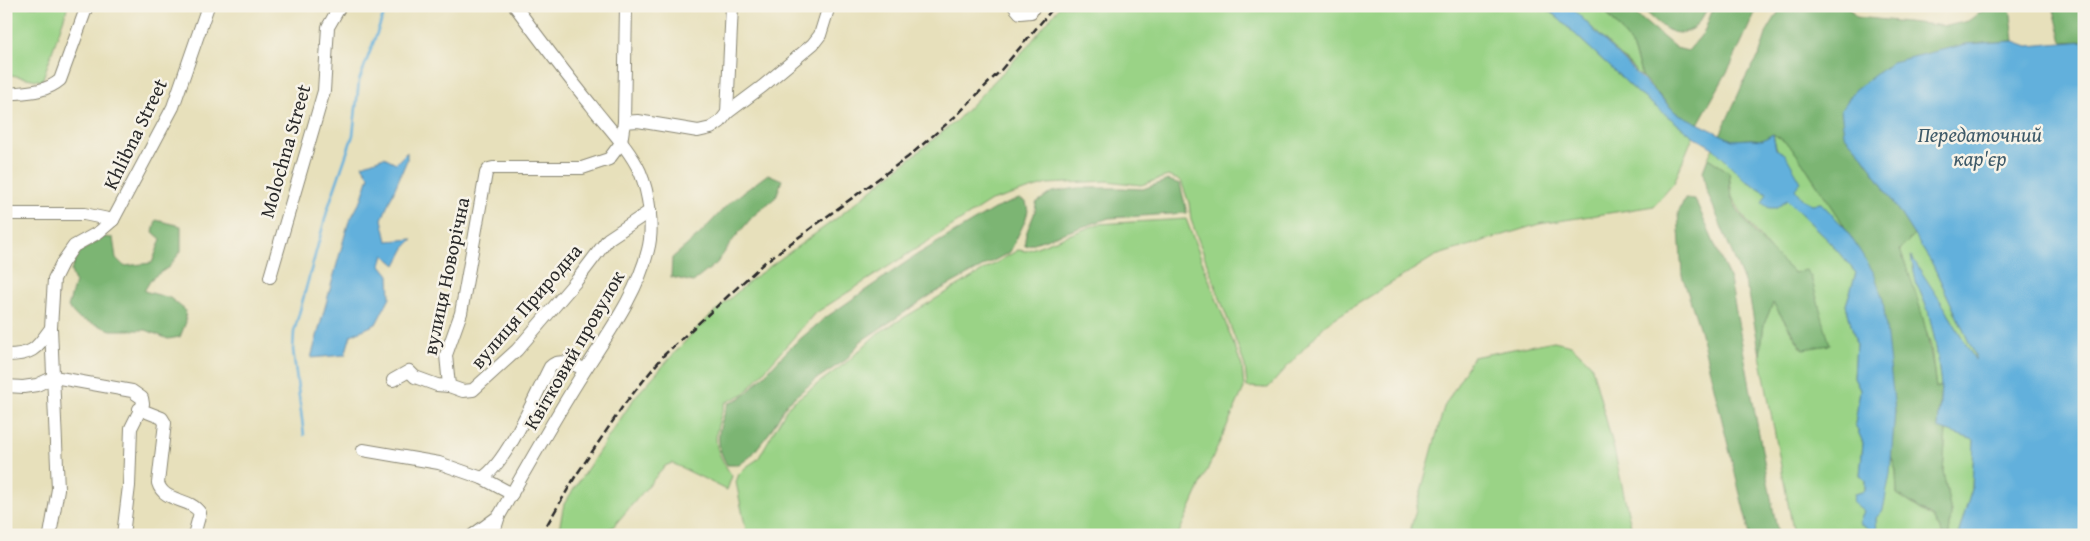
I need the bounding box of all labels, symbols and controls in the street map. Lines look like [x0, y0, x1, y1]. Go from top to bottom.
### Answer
street label: Khlibna Street [95, 73, 174, 194]
street label: Molochna Street [252, 81, 317, 221]
water label: Передаточний кар'єр [1918, 119, 2043, 174]
street label: вулиця Новорічна [415, 194, 476, 357]
street label: вулиця Природна [463, 236, 588, 375]
street label: Квітковий провулок [516, 264, 631, 435]

